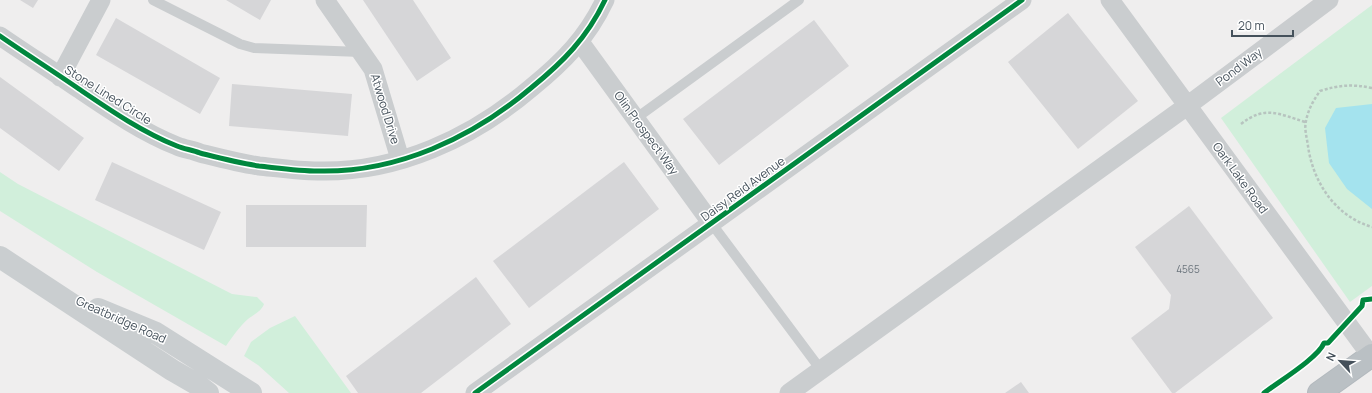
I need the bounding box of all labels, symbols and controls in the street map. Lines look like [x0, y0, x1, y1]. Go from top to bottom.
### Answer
scale bar [1232, 12, 1293, 38]
text: 20 m [1238, 17, 1265, 34]
street label: Pond Way [1212, 43, 1266, 90]
street label: Stone Lined Circle [61, 61, 155, 128]
street label: Atwood Drive [367, 72, 404, 146]
street label: Olin Prospect Way [610, 87, 683, 179]
street label: Oark Lake Road [1209, 139, 1272, 217]
street label: Daisy Reid Avenue [697, 152, 788, 225]
house number: 4565 [1176, 262, 1200, 276]
street label: Greatbridge Road [73, 292, 169, 347]
north arrow [1320, 341, 1360, 381]
text: N [1322, 349, 1339, 363]

